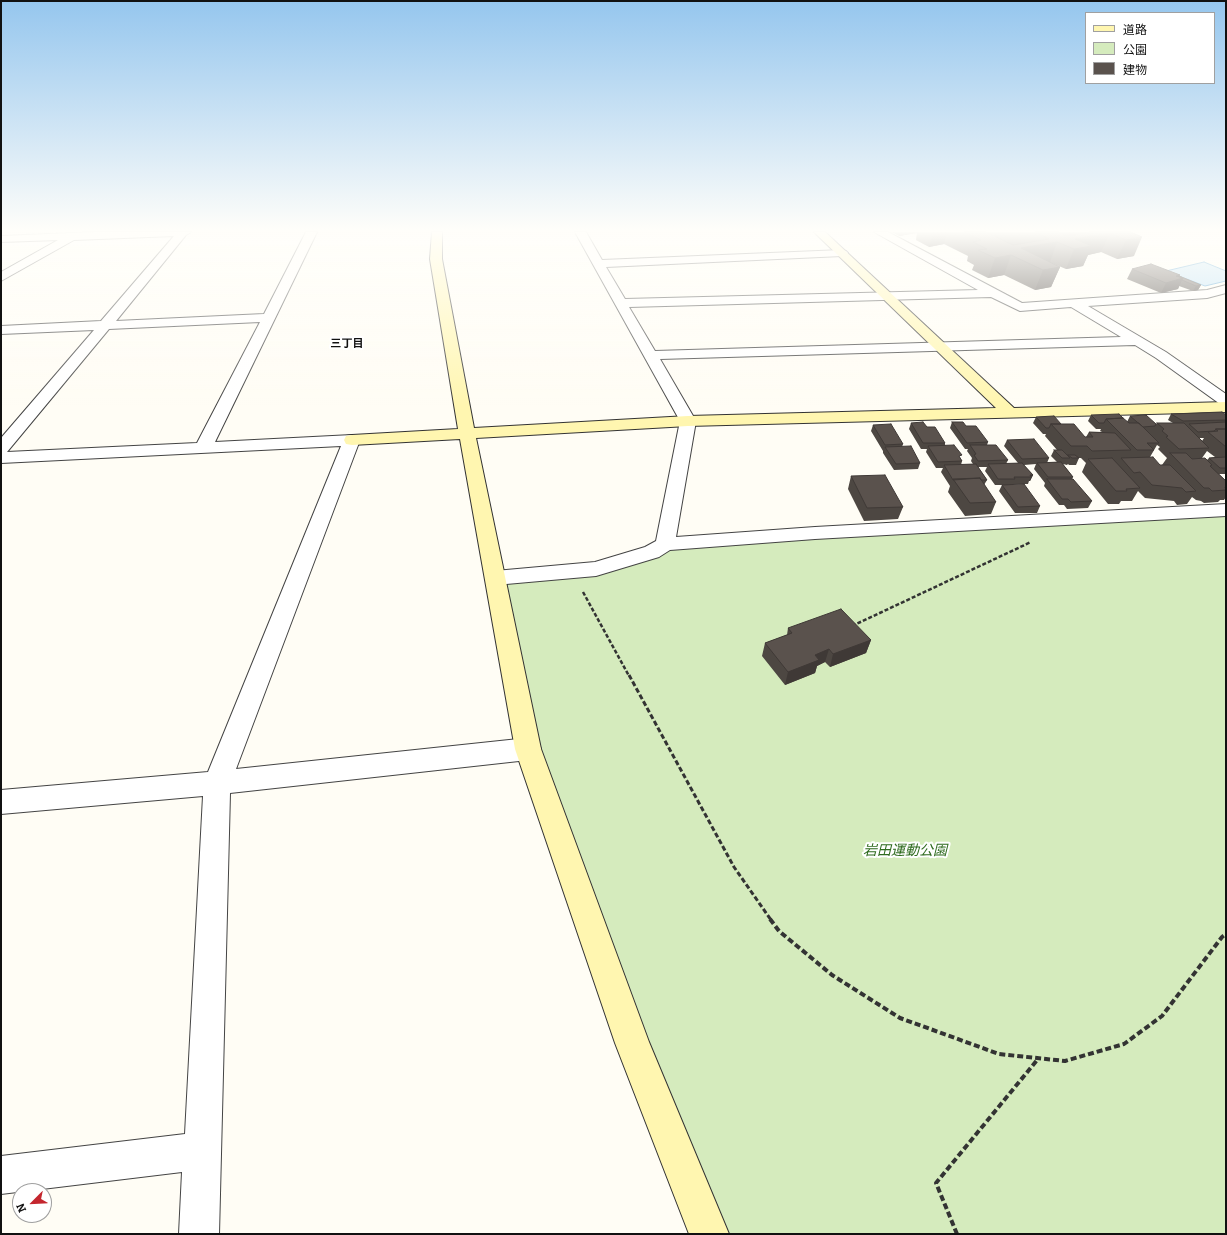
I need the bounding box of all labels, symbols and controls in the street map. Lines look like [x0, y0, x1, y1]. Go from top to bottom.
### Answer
legend [1085, 12, 1215, 84]
text: 道路 [1123, 23, 1147, 37]
text: 公園 [1123, 43, 1147, 57]
text: 建物 [1123, 63, 1147, 77]
district label: 三丁目 [331, 337, 363, 351]
park label: 岩田運動公園 [863, 843, 947, 859]
north arrow [12, 1183, 52, 1223]
text: N [14, 1201, 29, 1214]

